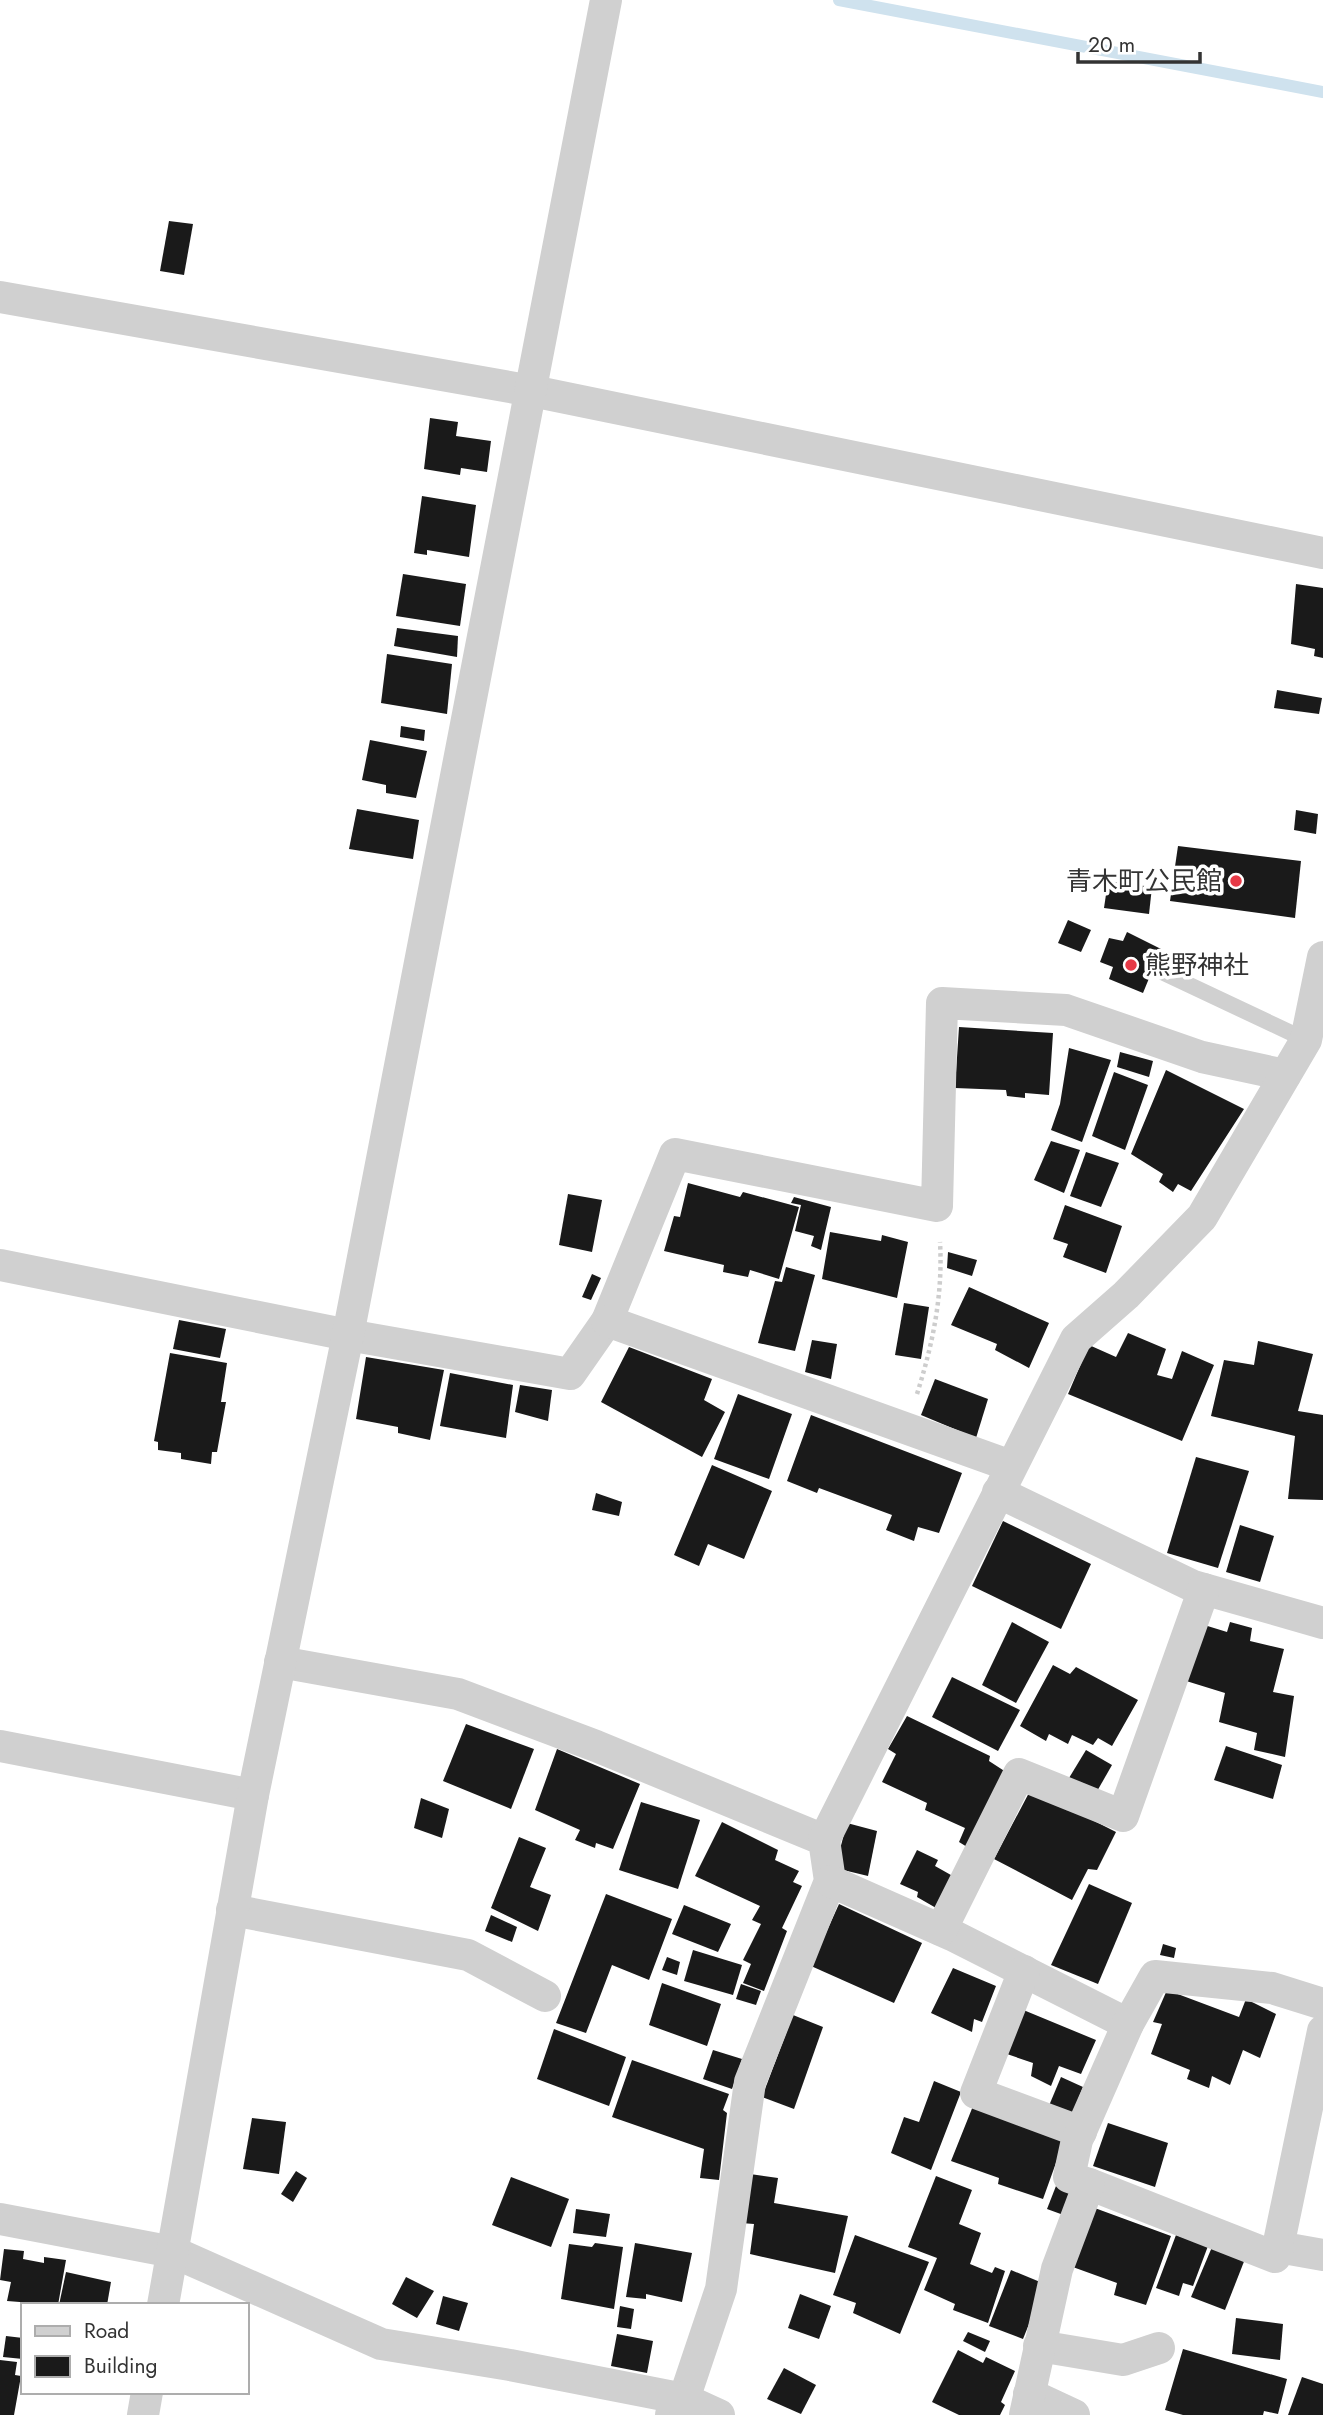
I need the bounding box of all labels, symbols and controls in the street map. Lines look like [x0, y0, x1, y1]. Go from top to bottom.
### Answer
scale bar [1078, 21, 1200, 65]
text: 20 m [1088, 30, 1135, 60]
place label: 青木町公民館 [1066, 862, 1222, 900]
marker: 青木町公民館 [1228, 873, 1244, 889]
place label: 熊野神社 [1145, 946, 1249, 984]
marker: 熊野神社 [1123, 957, 1139, 973]
legend [21, 2303, 248, 2394]
text: Road [84, 2316, 129, 2346]
text: Building [84, 2351, 157, 2381]

